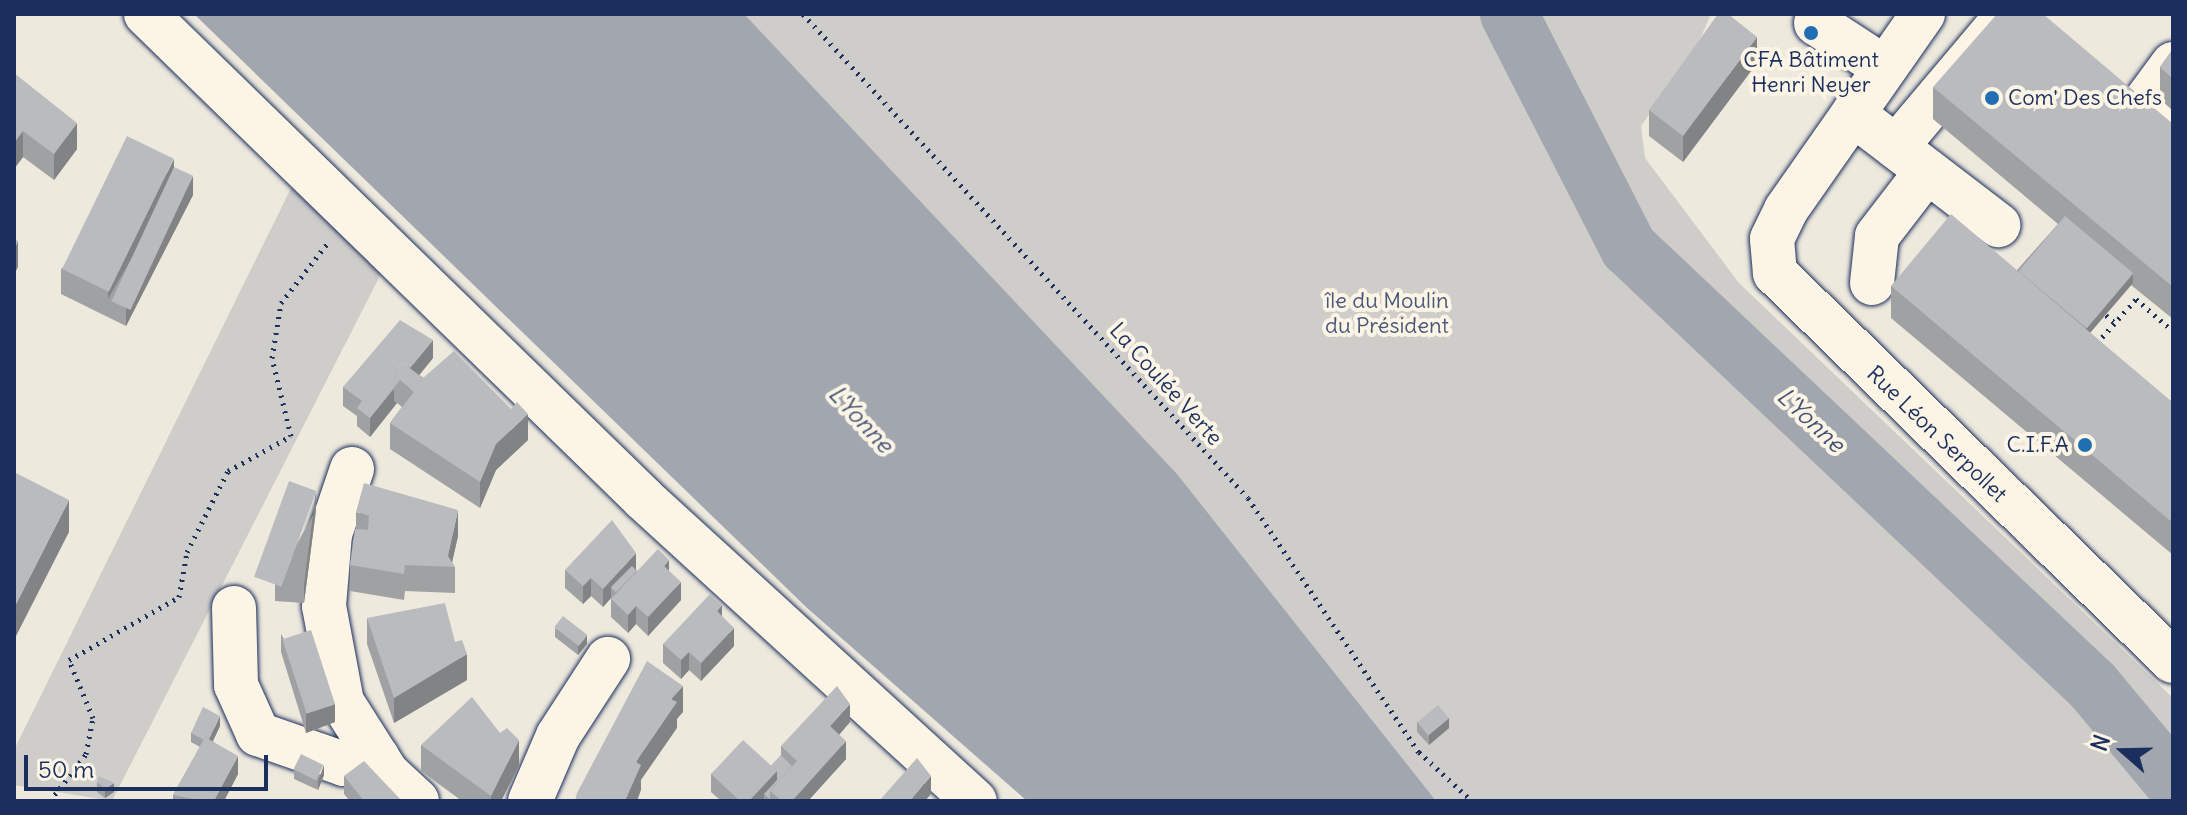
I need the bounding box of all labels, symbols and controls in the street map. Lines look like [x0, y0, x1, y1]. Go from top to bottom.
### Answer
marker: CFA Bâtiment Henri Neyer [1802, 24, 1820, 42]
place label: CFA Bâtiment Henri Neyer [1743, 46, 1879, 98]
place label: Com' Des Chefs [2008, 85, 2162, 111]
marker: Com' Des Chefs [1983, 89, 2001, 107]
park label: île du Moulin du Président [1325, 287, 1449, 338]
street label: La Coulée Verte [1104, 317, 1228, 451]
street label: Rue Léon Serpollet [1862, 361, 2012, 507]
water label: L'Yonne [823, 379, 899, 459]
water label: L'Yonne [1771, 382, 1851, 458]
place label: C.I.F.A [2007, 432, 2069, 458]
marker: C.I.F.A [2076, 436, 2094, 454]
north arrow [2083, 711, 2163, 791]
text: N [2085, 731, 2116, 755]
scale bar [28, 739, 272, 789]
text: 50 m [38, 754, 94, 784]

